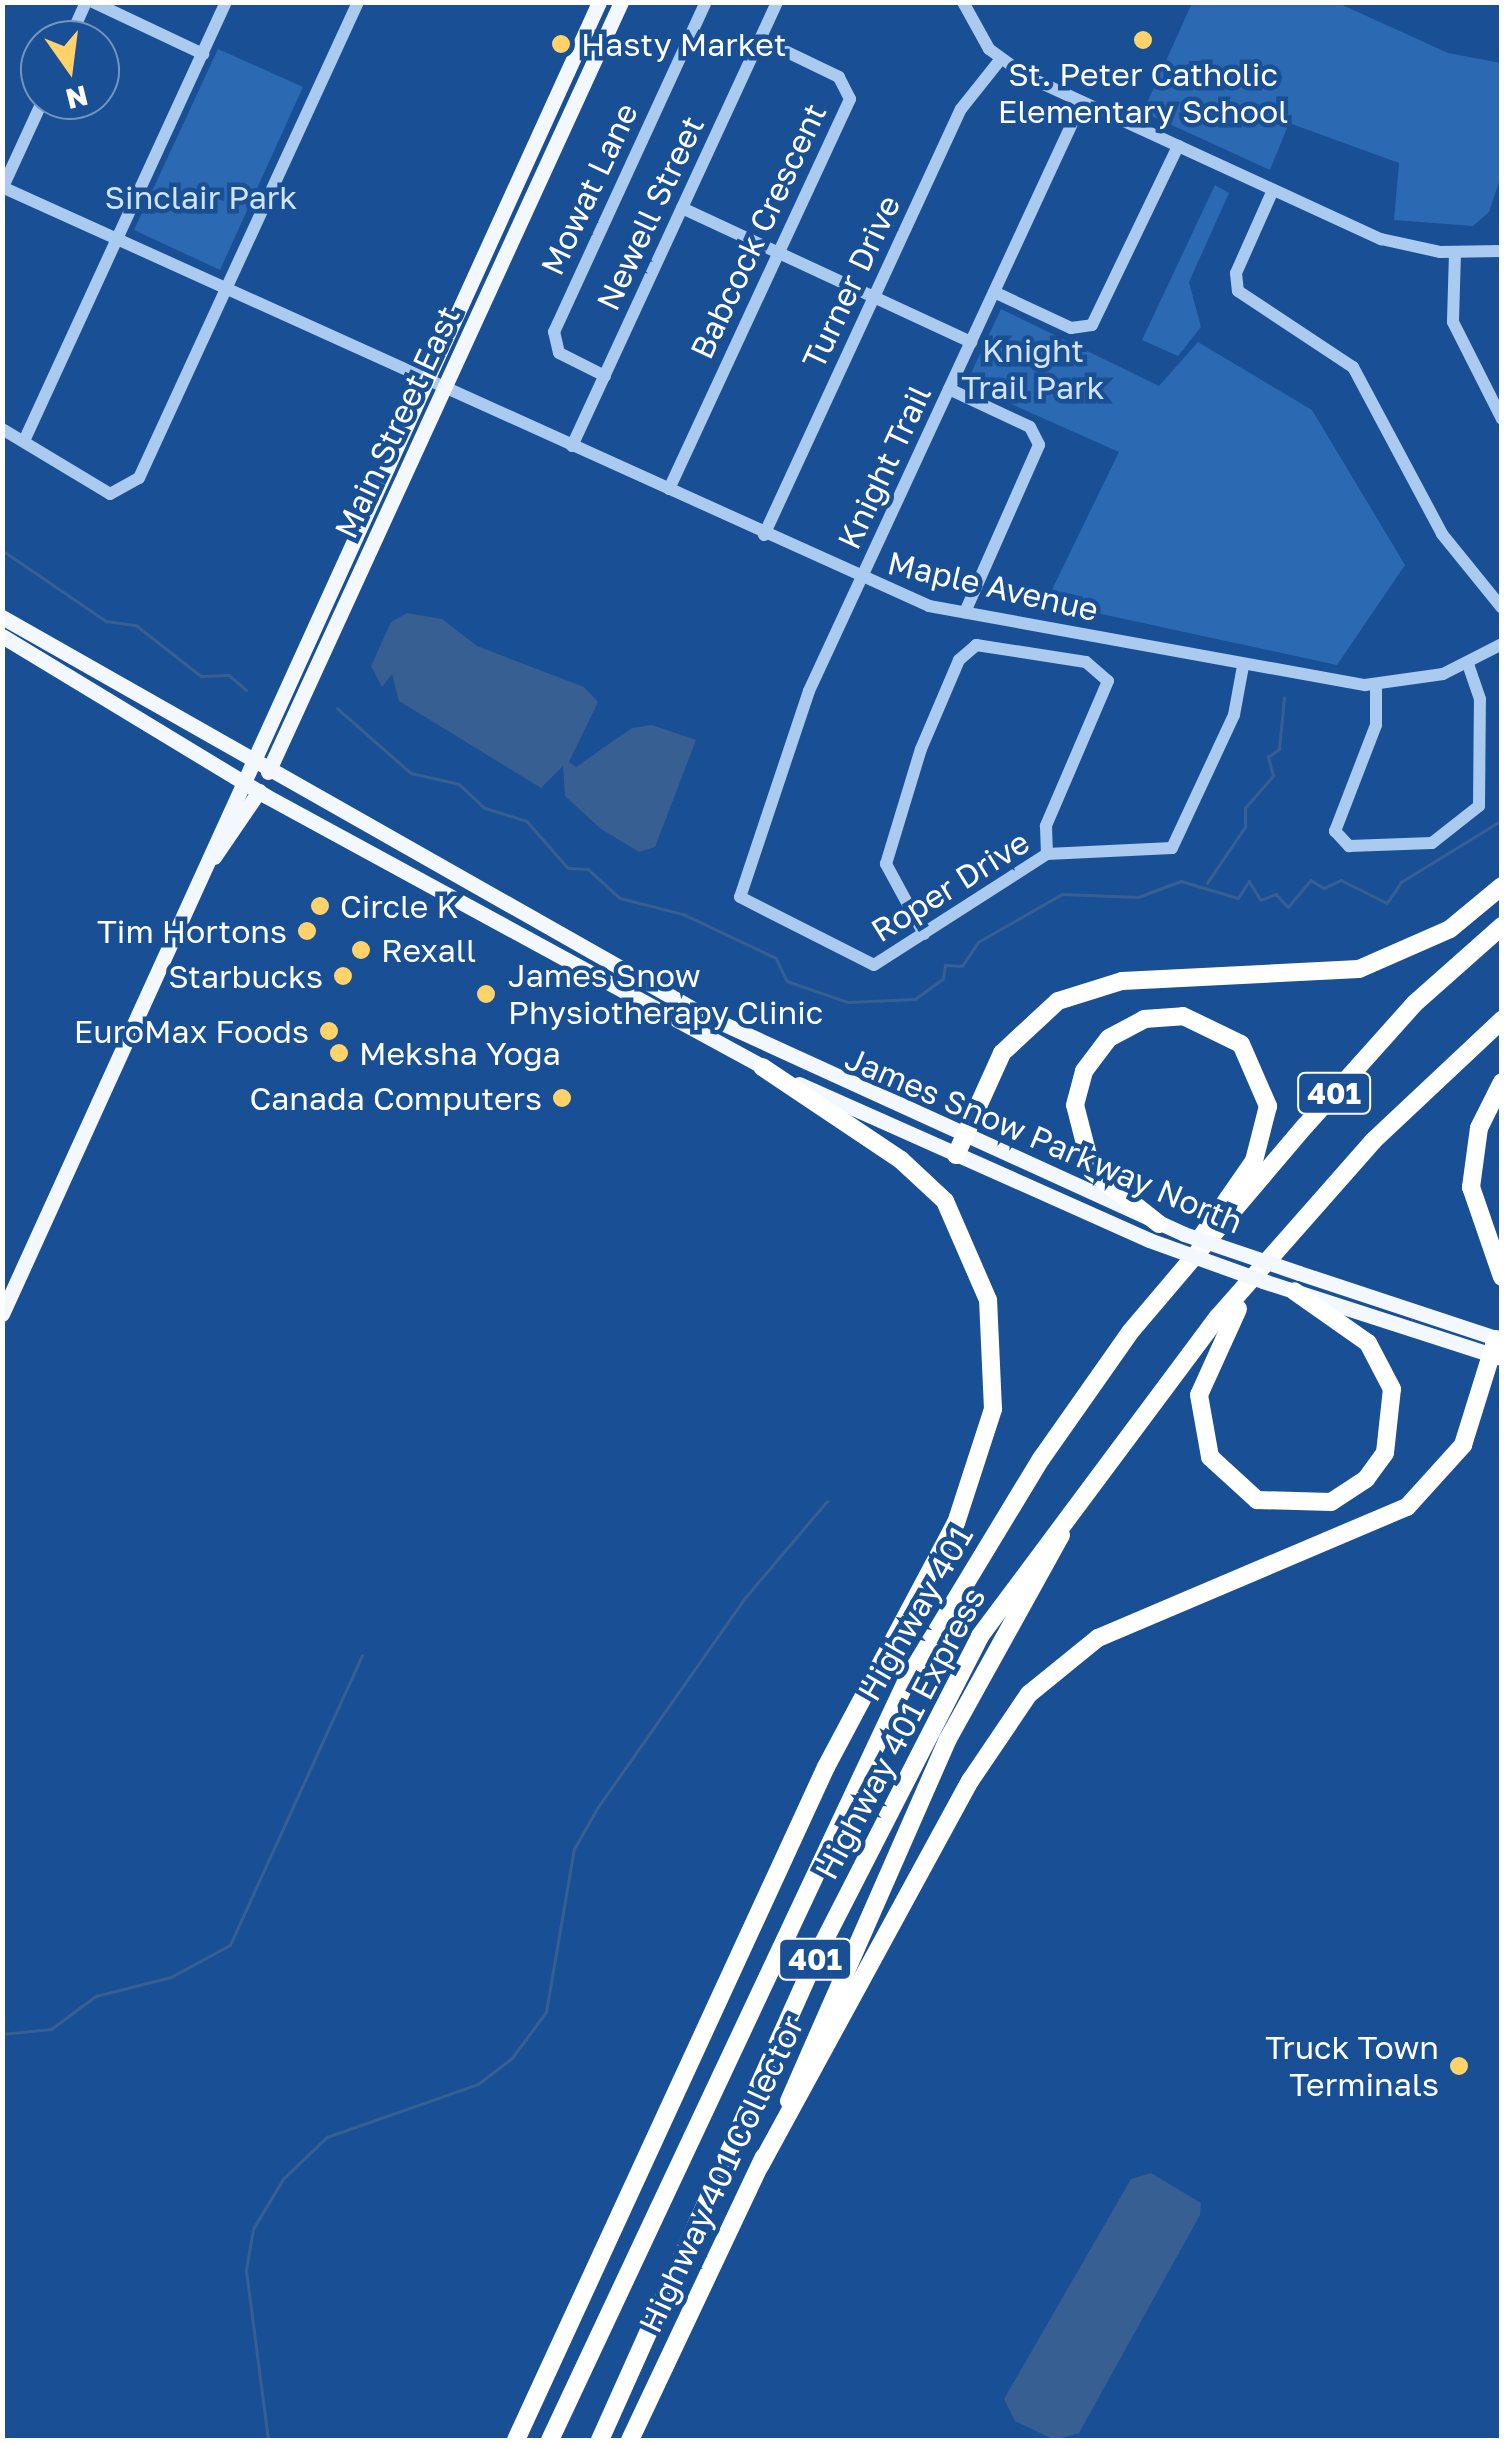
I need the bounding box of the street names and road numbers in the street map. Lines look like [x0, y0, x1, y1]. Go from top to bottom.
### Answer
street label: Mowat Lane [532, 97, 646, 281]
street label: Babcock Crescent [682, 97, 834, 365]
street label: Newell Street [588, 110, 712, 316]
street label: Turner Drive [794, 189, 908, 375]
street label: Main Street East [326, 300, 468, 544]
street label: Knight Trail [829, 379, 939, 555]
street label: Maple Avenue [884, 543, 1102, 629]
street label: Roper Drive [864, 822, 1036, 950]
street label: James Snow Parkway North [840, 1039, 1248, 1241]
road number: 401 [1296, 1068, 1372, 1118]
street label: Highway 401 [850, 1519, 980, 1707]
street label: Highway 401 Express [807, 1581, 993, 1885]
road number: 401 [778, 1934, 852, 1984]
street label: Highway 401 Collector [631, 2010, 811, 2338]

